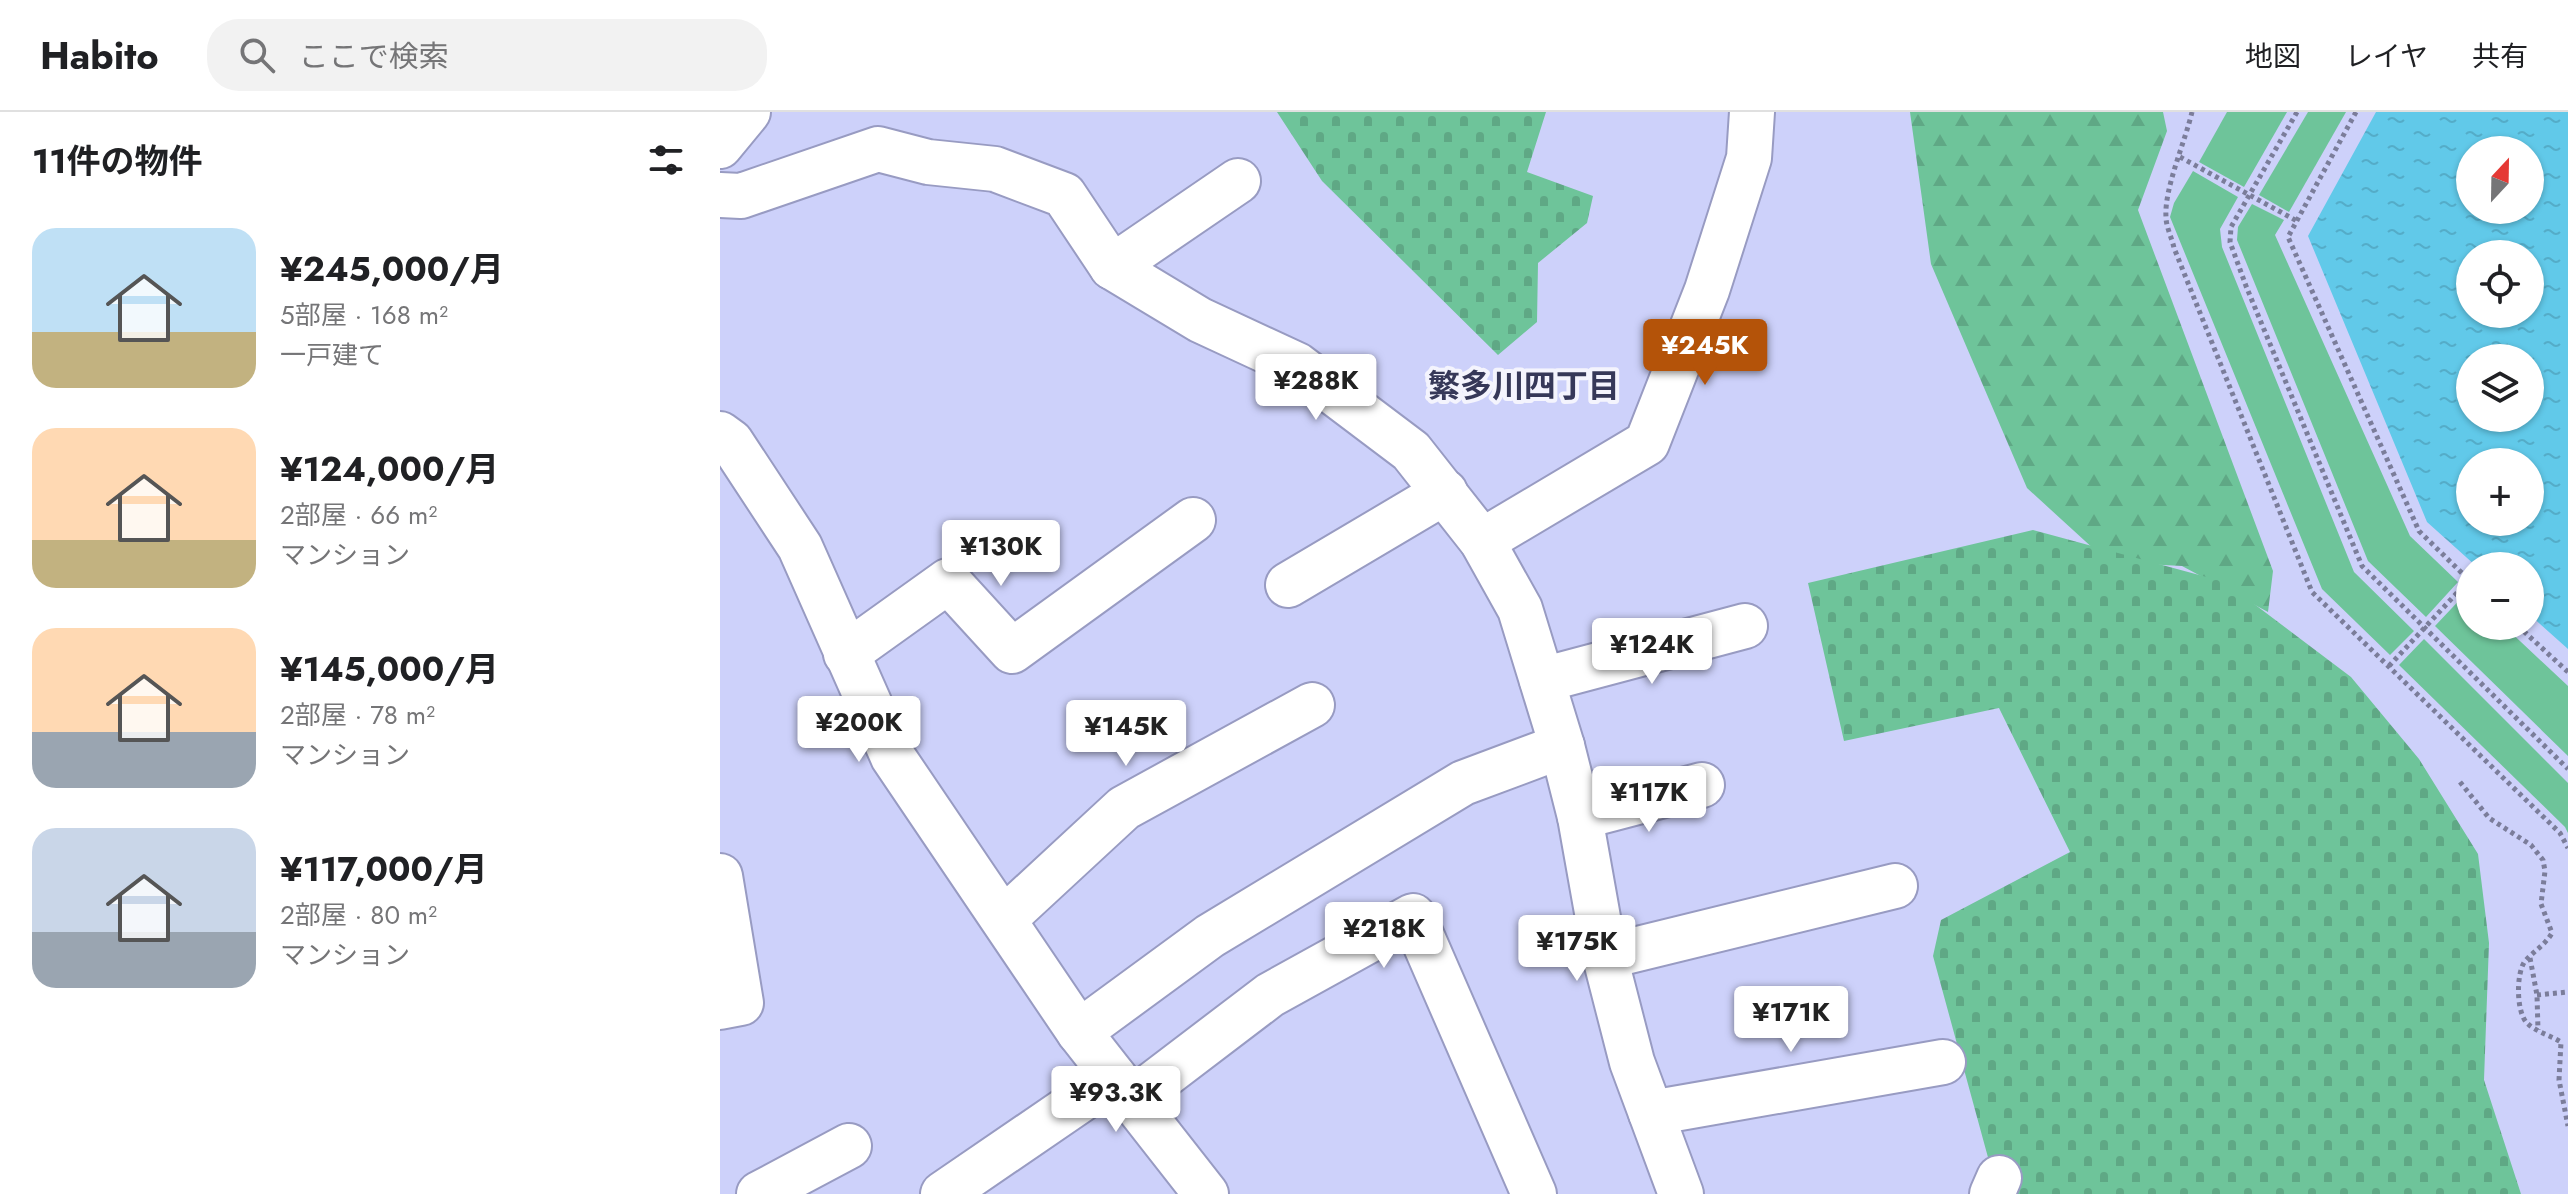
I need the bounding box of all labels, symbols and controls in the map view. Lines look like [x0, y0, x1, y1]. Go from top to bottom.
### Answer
search box [207, 19, 767, 91]
text: Habito [40, 28, 159, 83]
icon: search [235, 33, 279, 77]
text: ここで検索 [299, 35, 449, 78]
text: 地図 [2245, 36, 2301, 77]
text: レイヤ [2345, 36, 2428, 77]
text: 共有 [2472, 36, 2528, 77]
north arrow [2456, 136, 2544, 224]
map controls [2456, 136, 2544, 640]
text: 11件の物件 [32, 137, 203, 186]
icon: filters [644, 138, 688, 182]
button: locate [2456, 240, 2544, 328]
text: ¥245,000/月 [280, 245, 504, 294]
icon: home [96, 260, 192, 356]
text: 5部屋 · 168 m² [280, 296, 448, 334]
pin: ¥245K [1649, 319, 1761, 387]
text: ¥245K [1661, 326, 1749, 364]
text: 一戸建て [280, 336, 384, 374]
button: layers [2456, 344, 2544, 432]
pin: ¥288K [1260, 354, 1372, 422]
text: ¥288K [1273, 361, 1359, 399]
district label: 繁多川四丁目 [1428, 363, 1620, 409]
text: ¥124,000/月 [280, 445, 499, 494]
button: + [2456, 448, 2544, 536]
icon: home [96, 460, 192, 556]
text: 2部屋 · 66 m² [280, 496, 437, 534]
pin: ¥130K [945, 520, 1057, 588]
text: ¥130K [960, 527, 1042, 565]
text: マンション [280, 536, 410, 574]
button: − [2456, 552, 2544, 640]
pin: ¥124K [1596, 618, 1708, 686]
text: ¥124K [1610, 625, 1694, 663]
text: ¥145,000/月 [280, 645, 499, 694]
icon: home [96, 660, 192, 756]
text: 2部屋 · 78 m² [280, 696, 435, 734]
pin: ¥200K [803, 696, 915, 764]
pin: ¥145K [1070, 700, 1182, 768]
text: ¥200K [815, 703, 903, 741]
text: ¥145K [1084, 707, 1168, 745]
text: マンション [280, 736, 410, 774]
pin: ¥117K [1593, 766, 1705, 834]
text: ¥117K [1610, 773, 1688, 811]
text: ¥117,000/月 [280, 845, 488, 894]
icon: home [96, 860, 192, 956]
text: 2部屋 · 80 m² [280, 896, 437, 934]
pin: ¥218K [1328, 902, 1440, 970]
text: ¥218K [1343, 909, 1425, 947]
pin: ¥175K [1521, 915, 1633, 983]
text: ¥175K [1536, 922, 1618, 960]
text: マンション [280, 936, 410, 974]
pin: ¥171K [1735, 986, 1847, 1054]
text: ¥171K [1752, 993, 1830, 1031]
pin: ¥93.3K [1051, 1066, 1181, 1134]
text: ¥93.3K [1069, 1073, 1163, 1111]

